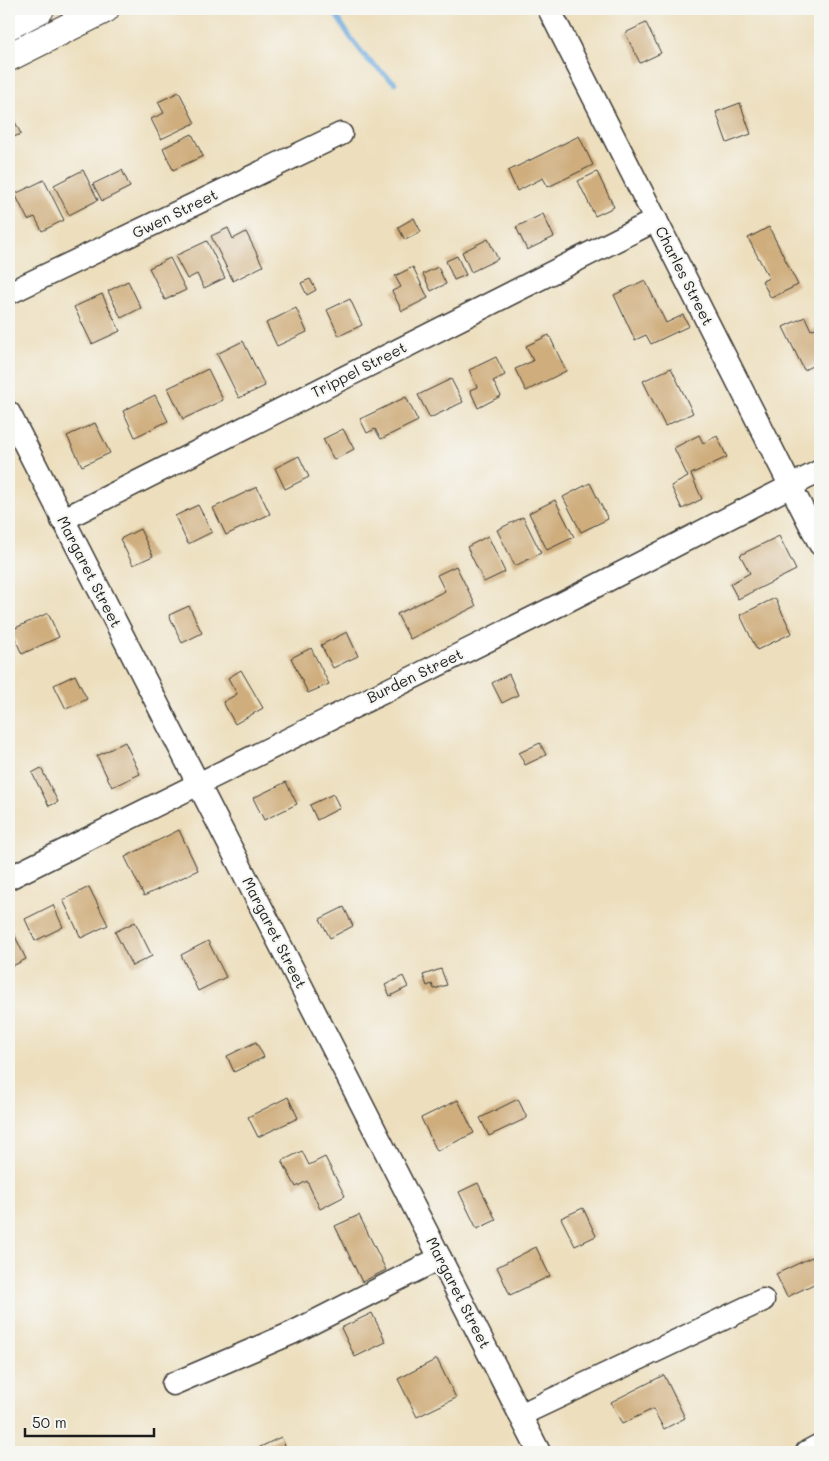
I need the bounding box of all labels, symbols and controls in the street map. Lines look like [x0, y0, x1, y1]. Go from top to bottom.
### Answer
street label: Gwen Street [128, 184, 221, 242]
street label: Charles Street [651, 222, 719, 329]
street label: Trippel Street [307, 336, 410, 402]
street label: Margaret Street [53, 512, 127, 631]
street label: Burden Street [363, 643, 466, 707]
street label: Margaret Street [238, 873, 312, 992]
street label: Margaret Street [422, 1233, 496, 1352]
scale bar [25, 1406, 154, 1438]
text: 50 m [32, 1412, 67, 1432]

